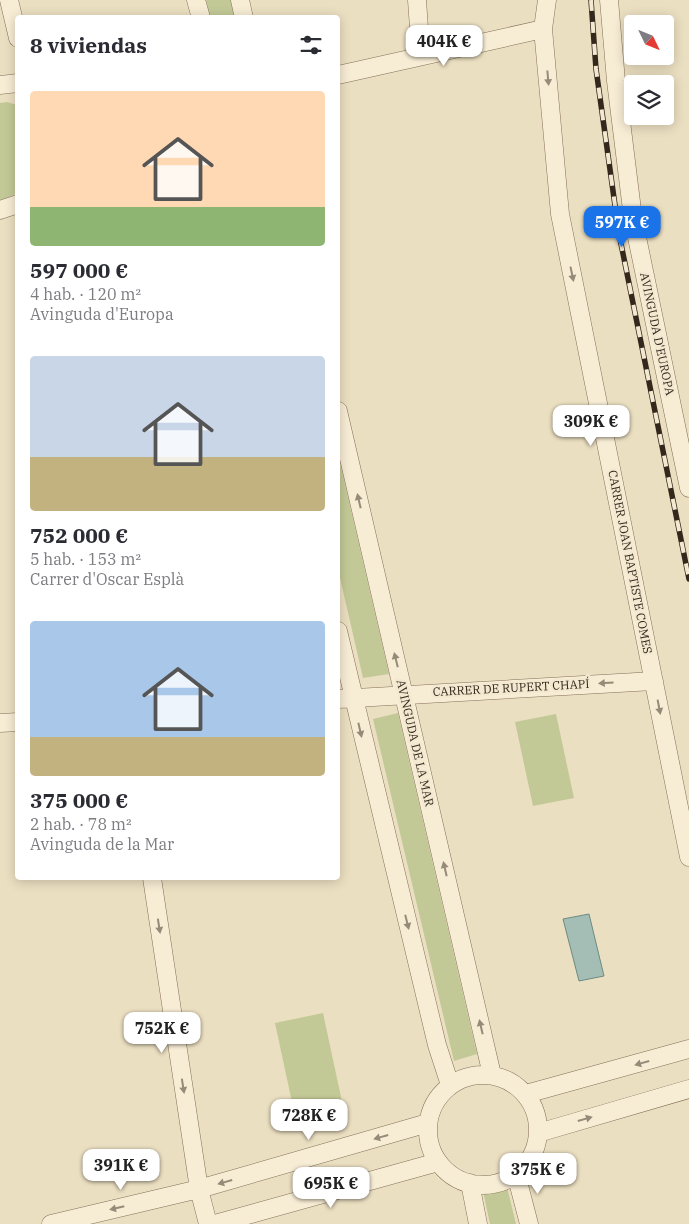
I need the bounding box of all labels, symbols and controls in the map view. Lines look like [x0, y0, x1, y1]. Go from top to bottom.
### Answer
north arrow [624, 15, 674, 65]
map controls [624, 15, 674, 125]
pin: 404K € [403, 24, 485, 67]
text: 8 viviendas [30, 31, 147, 59]
icon: filters [297, 31, 325, 59]
text: 404K € [417, 31, 471, 51]
one-way arrow [544, 70, 552, 86]
button: layers [624, 75, 674, 125]
icon: home [133, 124, 223, 214]
pin: 597K € [581, 206, 663, 248]
text: 597K € [595, 212, 649, 232]
text: 597 000 € [30, 256, 128, 284]
one-way arrow [568, 266, 576, 281]
street label: AVINGUDA D'EUROPA [637, 271, 678, 397]
text: 4 hab. · 120 m² [30, 284, 141, 304]
text: Avinguda d'Europa [30, 304, 174, 324]
icon: home [133, 389, 223, 479]
pin: 309K € [550, 404, 632, 447]
text: 309K € [564, 411, 618, 431]
street label: CARRER JOAN BAPTISTE COMES [605, 469, 656, 655]
one-way arrow [355, 494, 363, 509]
text: 752 000 € [30, 521, 128, 549]
text: 5 hab. · 153 m² [30, 549, 141, 569]
text: Carrer d'Oscar Esplà [30, 569, 184, 589]
one-way arrow [392, 652, 400, 667]
icon: home [133, 654, 223, 744]
street label: CARRER DE RUPERT CHAPÍ [432, 676, 590, 699]
street label: AVINGUDA DE LA MAR [394, 678, 437, 808]
one-way arrow [597, 680, 613, 688]
one-way arrow [656, 700, 664, 716]
one-way arrow [356, 723, 364, 738]
text: 375 000 € [30, 786, 128, 814]
text: 2 hab. · 78 m² [30, 814, 132, 834]
text: Avinguda de la Mar [30, 834, 174, 854]
one-way arrow [441, 861, 449, 877]
one-way arrow [403, 914, 411, 929]
one-way arrow [156, 918, 164, 934]
pin: 752K € [121, 1012, 203, 1054]
text: 752K € [135, 1018, 189, 1038]
one-way arrow [477, 1020, 485, 1035]
one-way arrow [634, 1059, 649, 1067]
one-way arrow [180, 1079, 188, 1095]
pin: 728K € [268, 1098, 350, 1141]
text: 728K € [282, 1105, 336, 1125]
one-way arrow [578, 1115, 593, 1123]
one-way arrow [374, 1133, 389, 1141]
pin: 391K € [80, 1148, 162, 1191]
pin: 375K € [497, 1152, 579, 1195]
text: 391K € [94, 1155, 148, 1175]
text: 375K € [511, 1159, 565, 1179]
pin: 695K € [290, 1166, 372, 1209]
text: 695K € [304, 1173, 358, 1193]
one-way arrow [218, 1178, 233, 1186]
one-way arrow [110, 1204, 125, 1212]

